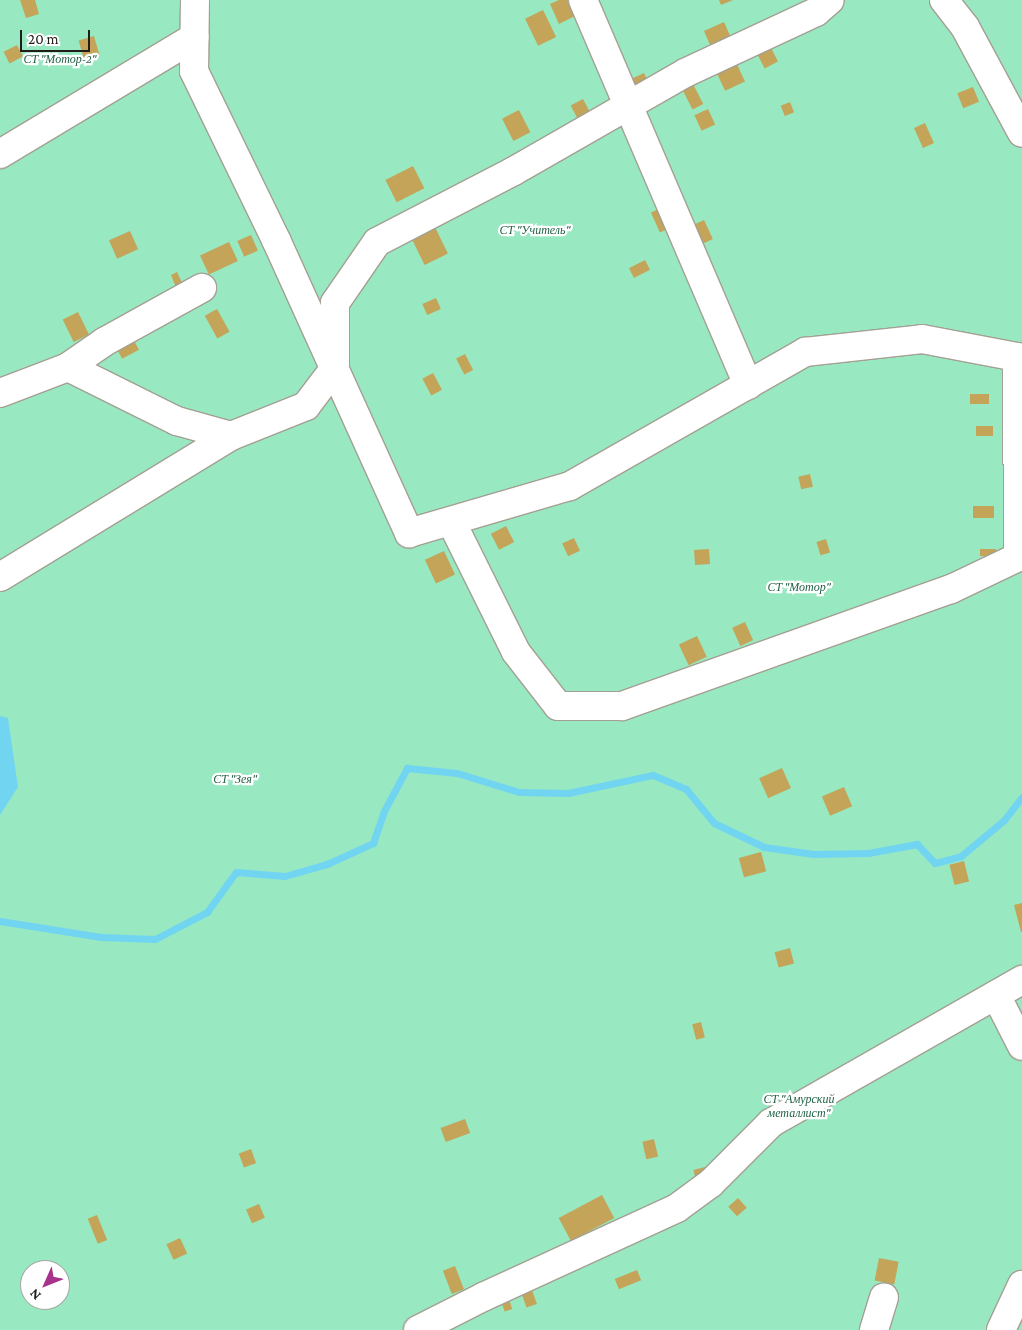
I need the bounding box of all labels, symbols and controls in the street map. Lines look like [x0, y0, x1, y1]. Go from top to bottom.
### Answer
scale bar [22, 20, 92, 52]
text: 20 m [28, 31, 59, 47]
park label: СТ "Мотор-2" [24, 53, 96, 67]
park label: СТ "Учитель" [500, 224, 570, 238]
park label: СТ "Мотор" [767, 581, 831, 595]
park label: СТ "Зея" [213, 773, 257, 787]
park label: СТ "Амурский металлист" [764, 1093, 834, 1121]
north arrow [20, 1260, 70, 1310]
text: N [26, 1286, 44, 1304]

